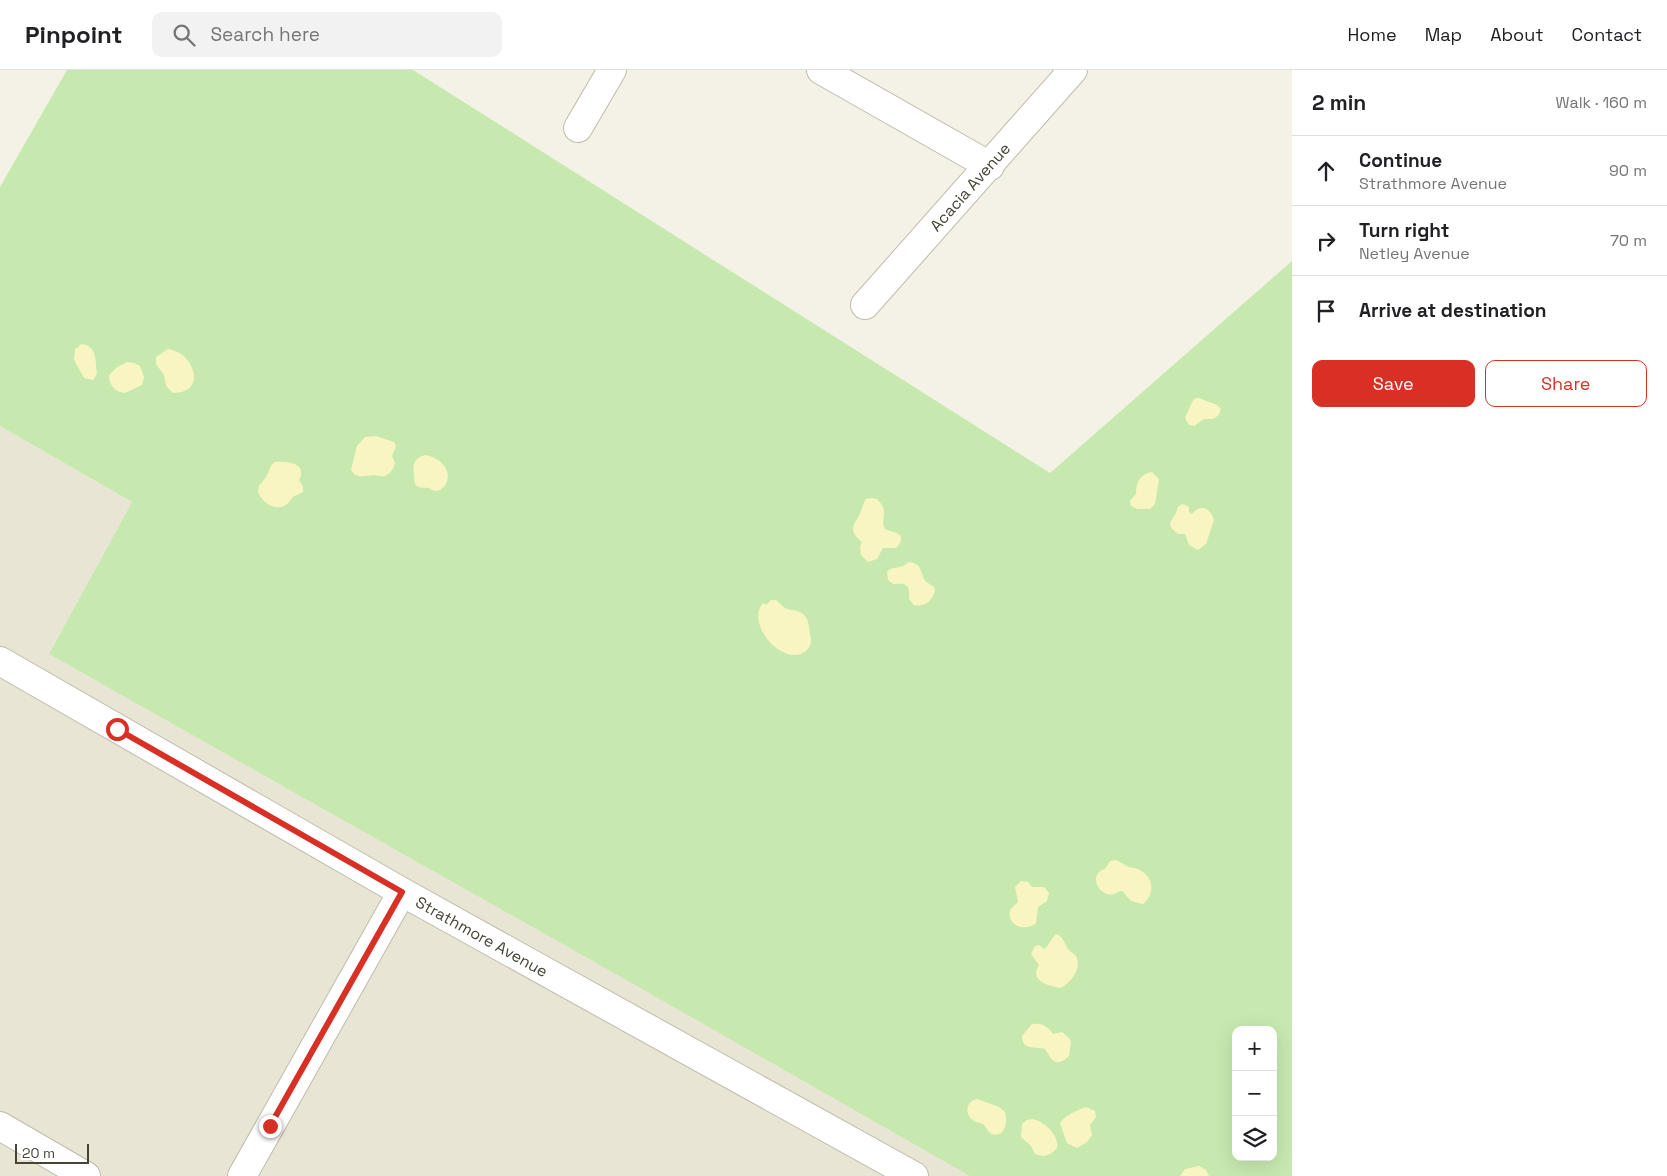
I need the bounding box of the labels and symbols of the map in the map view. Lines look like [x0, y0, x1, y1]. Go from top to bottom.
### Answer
street label: Acacia Avenue [925, 138, 1015, 236]
route start [106, 718, 129, 741]
street label: Strathmore Avenue [412, 892, 552, 982]
route end [259, 1115, 282, 1138]
scale bar [15, 1141, 89, 1164]

